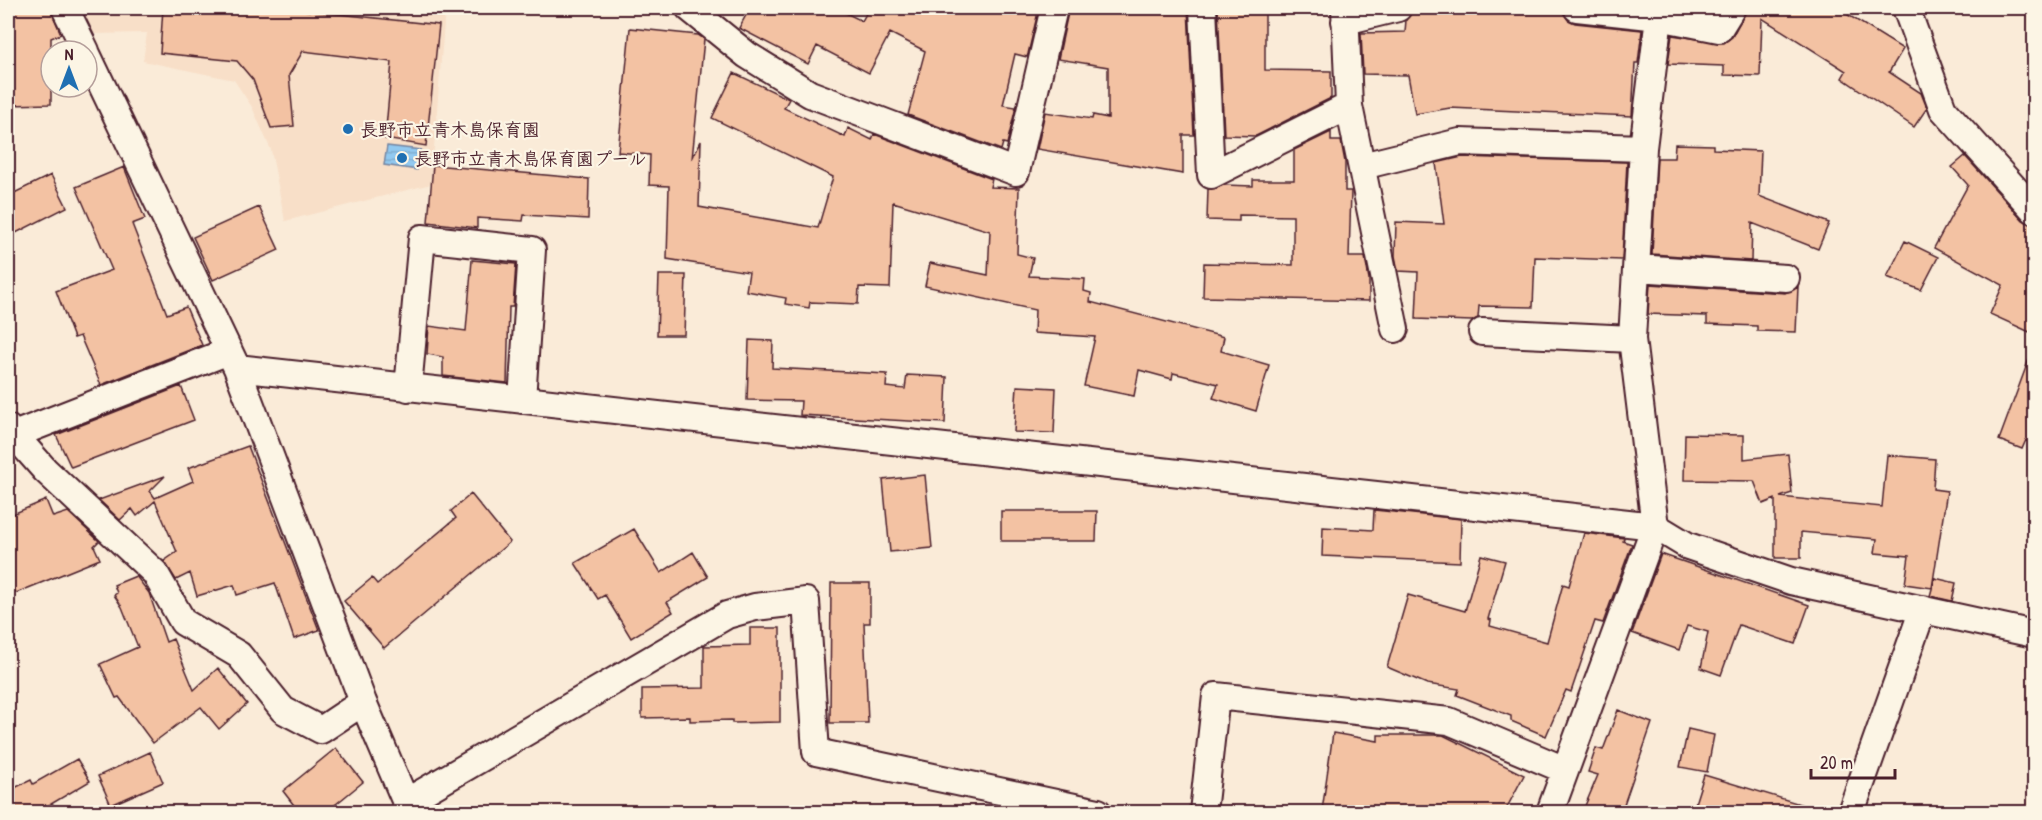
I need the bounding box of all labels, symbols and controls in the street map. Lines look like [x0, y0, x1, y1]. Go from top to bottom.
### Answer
north arrow [39, 39, 99, 99]
text: N [65, 43, 74, 65]
place label: 長野市立青木島保育園 [360, 117, 540, 142]
marker: 長野市立青木島保育園 [341, 122, 355, 136]
place label: 長野市立青木島保育園プール [414, 146, 646, 171]
marker: 長野市立青木島保育園プール [395, 151, 409, 165]
scale bar [1811, 742, 1895, 780]
text: 20 m [1820, 750, 1853, 775]

